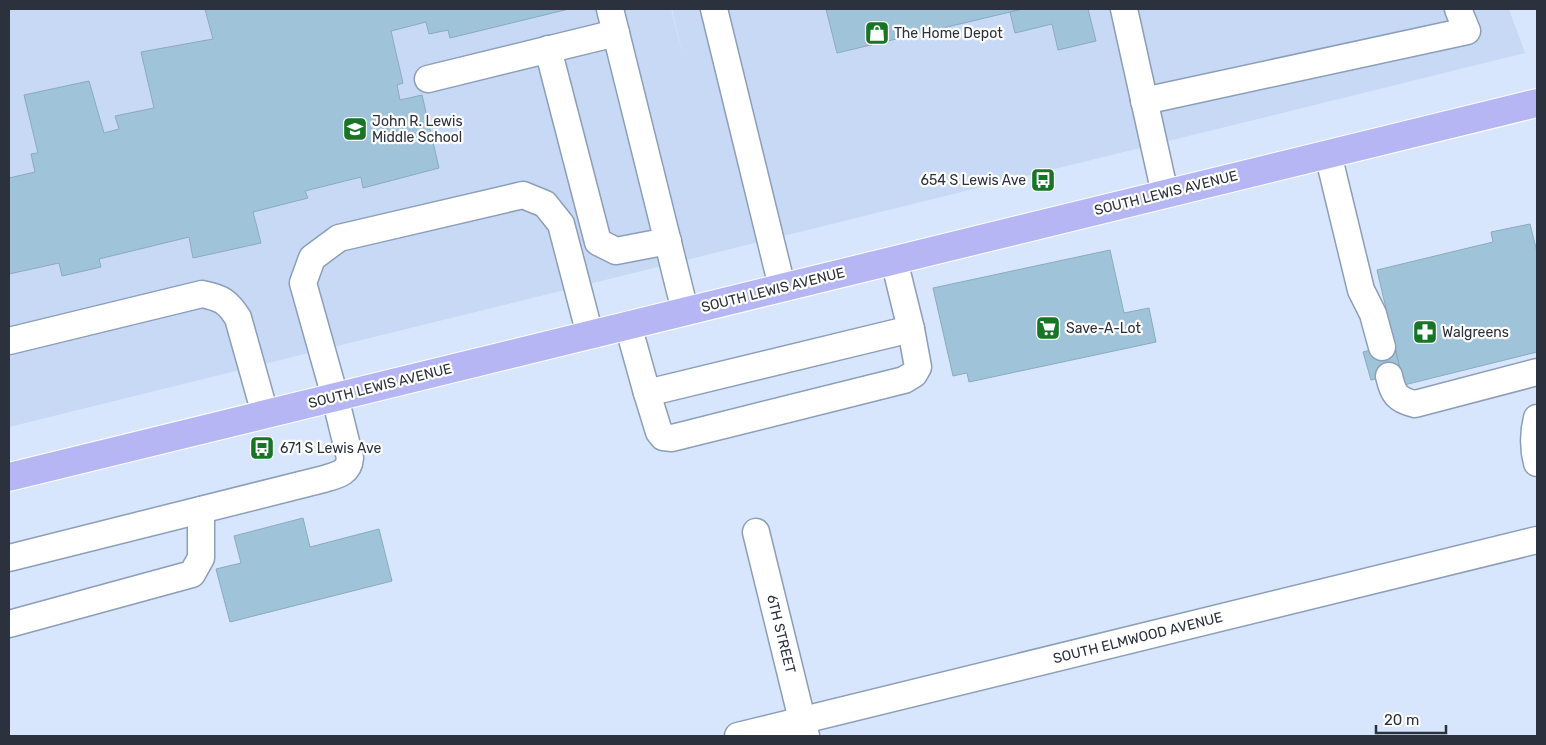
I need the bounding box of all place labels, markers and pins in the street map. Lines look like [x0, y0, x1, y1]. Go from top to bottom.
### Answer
shop icon: The Home Depot [864, 20, 890, 46]
place label: The Home Depot [894, 25, 1003, 42]
place label: John R. Lewis Middle School [372, 113, 463, 146]
school or university icon: John R. Lewis Middle School [342, 116, 368, 142]
bus stop icon: 654 S Lewis Ave [1030, 167, 1056, 193]
place label: 654 S Lewis Ave [921, 172, 1026, 189]
supermarket icon: Save-A-Lot [1035, 315, 1061, 341]
pharmacy icon: Walgreens [1412, 319, 1438, 345]
place label: Save-A-Lot [1066, 320, 1142, 337]
place label: Walgreens [1442, 324, 1509, 341]
bus stop icon: 671 S Lewis Ave [249, 435, 275, 461]
place label: 671 S Lewis Ave [280, 440, 381, 457]

